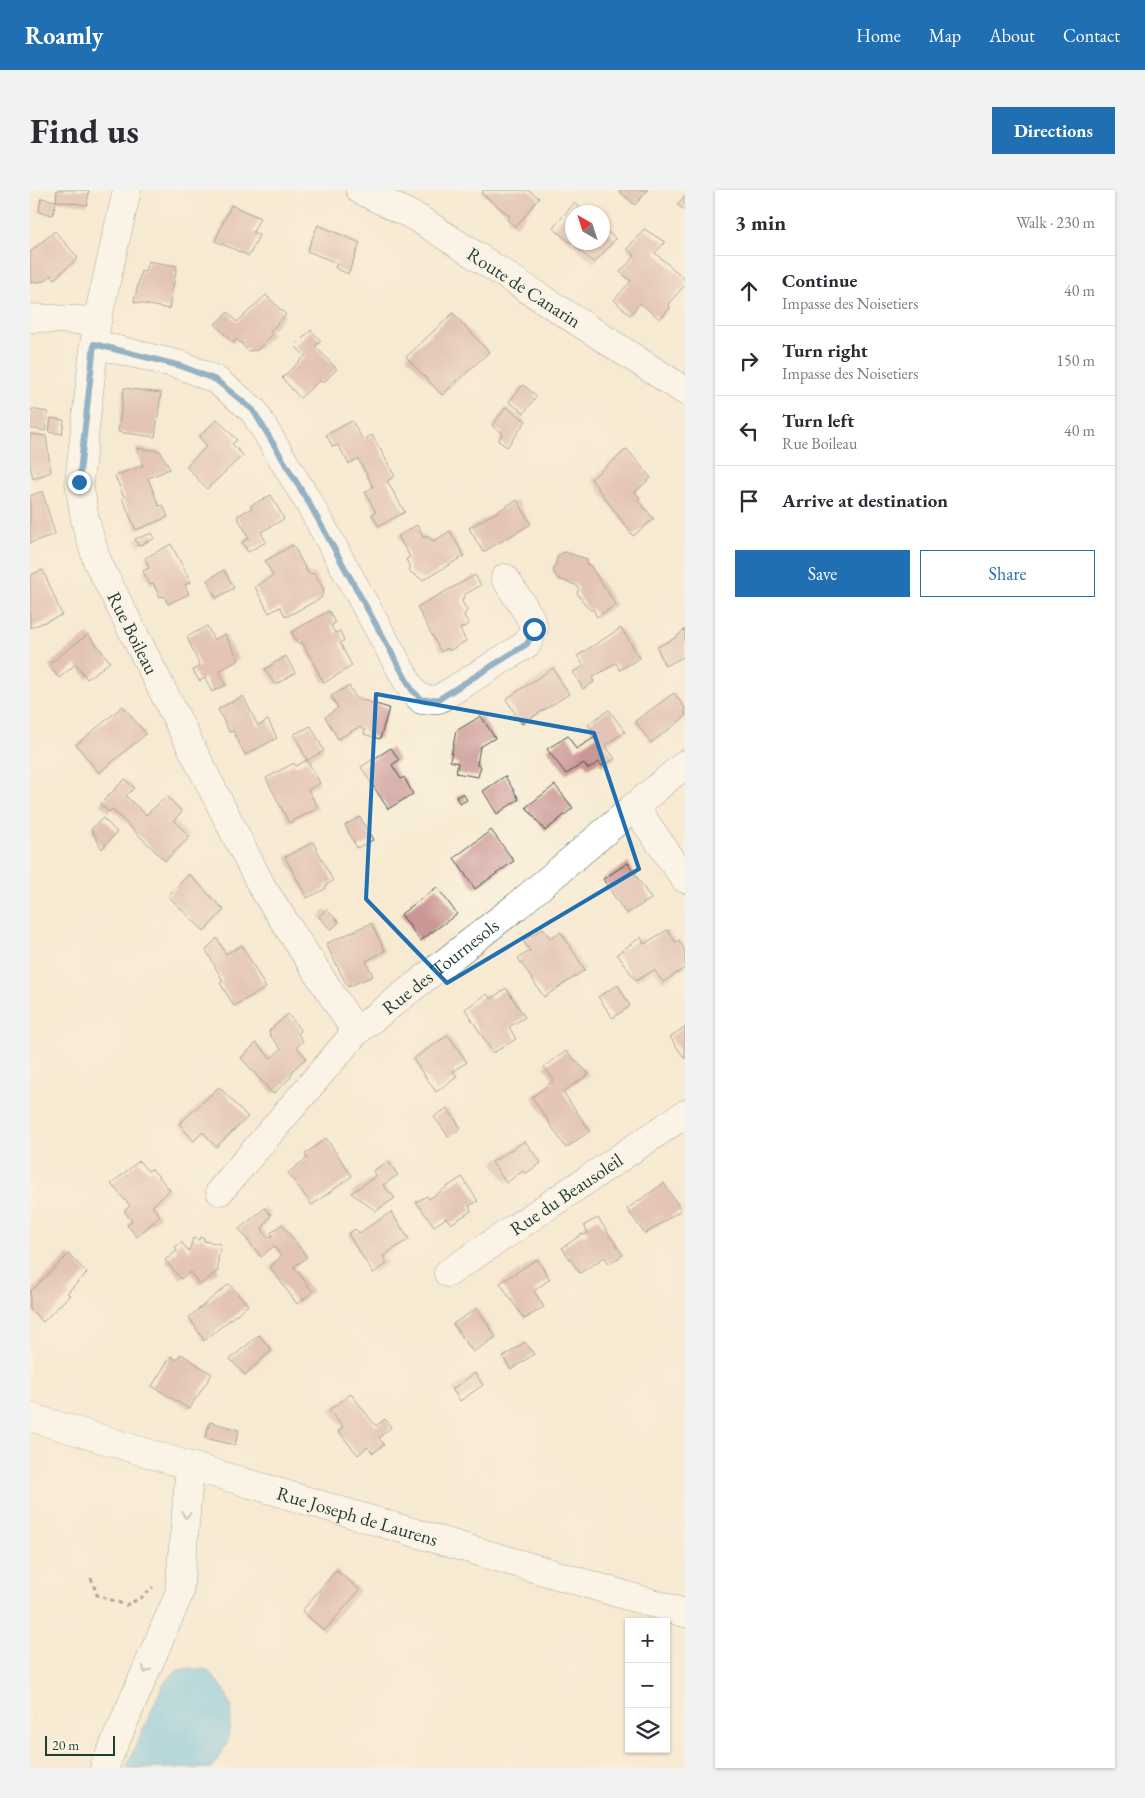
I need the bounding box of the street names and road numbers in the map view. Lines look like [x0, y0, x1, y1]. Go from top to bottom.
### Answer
street label: Route de Canarin [462, 241, 586, 333]
street label: Rue Boileau [101, 587, 164, 679]
street label: Rue des Tournesols [377, 913, 504, 1020]
street label: Rue du Beausoleil [505, 1147, 628, 1241]
street label: Rue Joseph de Laurens [274, 1480, 441, 1552]

